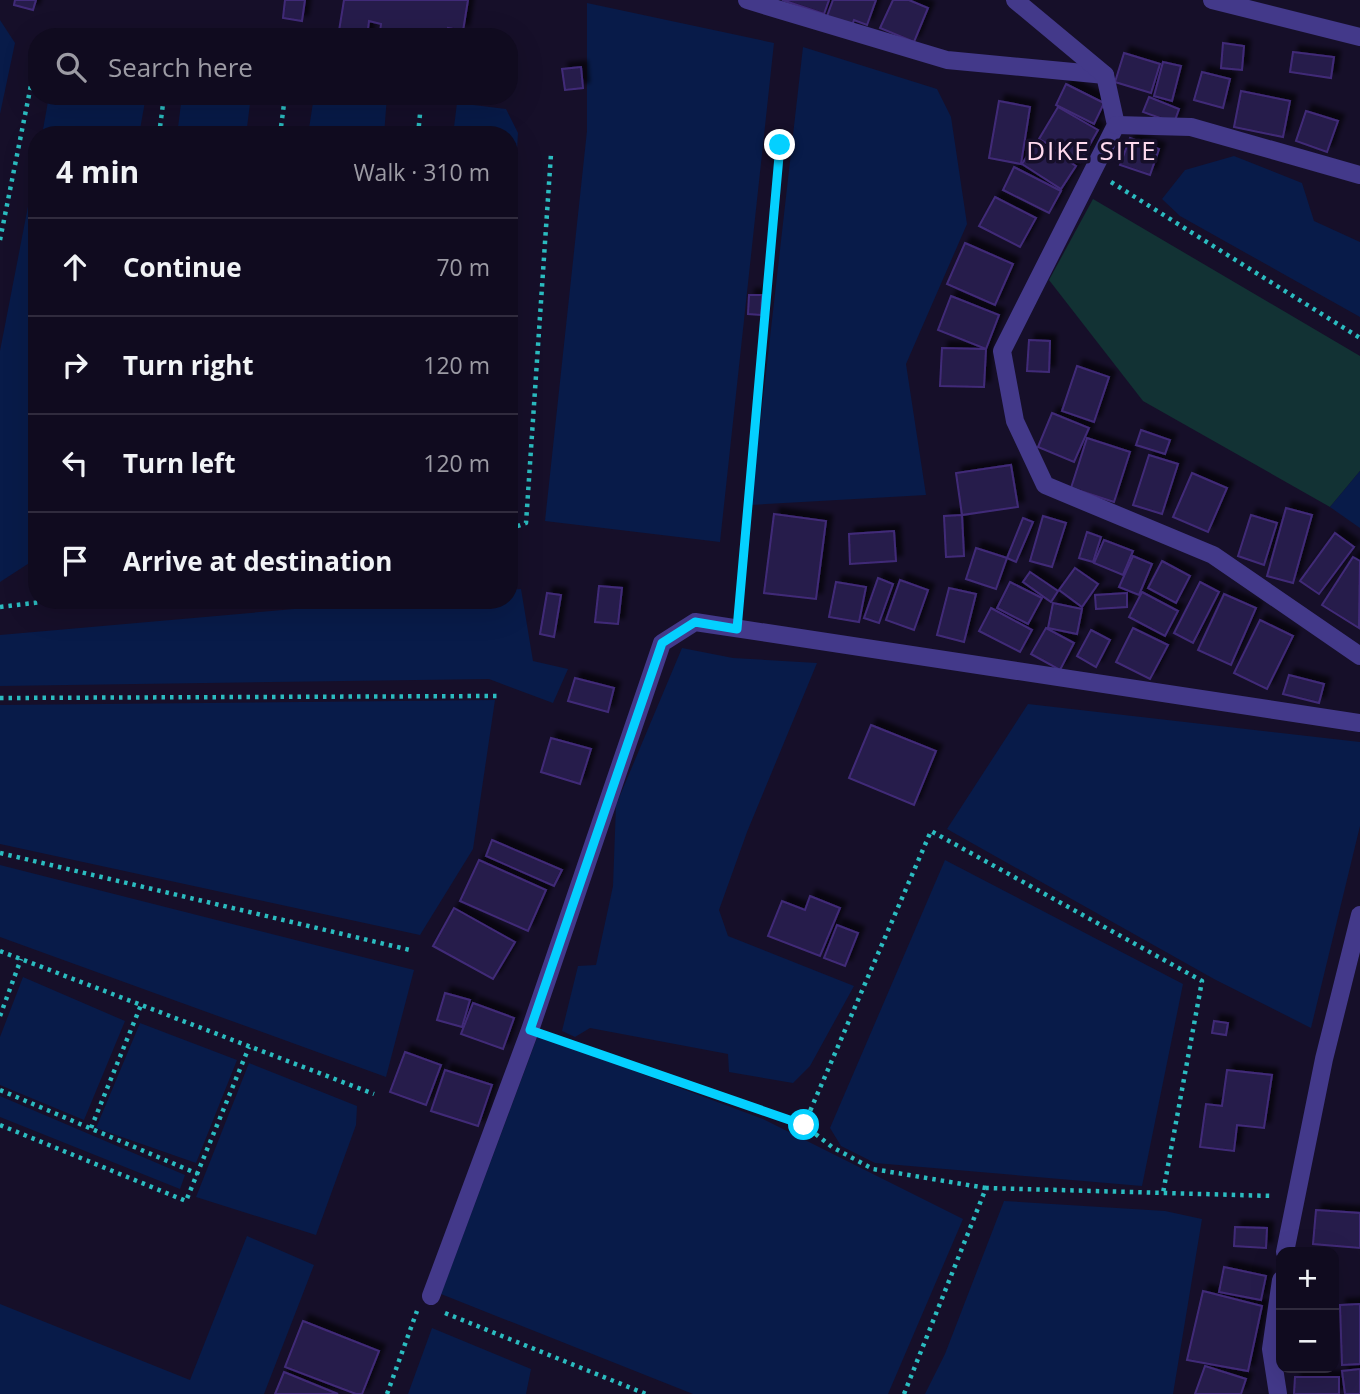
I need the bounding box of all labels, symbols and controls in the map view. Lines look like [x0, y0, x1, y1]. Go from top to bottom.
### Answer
search box [28, 28, 518, 105]
icon: search [52, 48, 90, 86]
text: Search here [108, 49, 253, 85]
route end [764, 129, 795, 160]
district label: DIKE SITE [1026, 132, 1158, 168]
text: 4 min [56, 151, 139, 192]
text: Walk · 310 m [353, 156, 490, 188]
icon: ahead [56, 248, 94, 286]
text: Continue [123, 249, 242, 285]
text: 70 m [436, 251, 490, 283]
icon: right [56, 346, 94, 384]
text: Turn right [123, 347, 254, 383]
text: 120 m [423, 349, 490, 381]
icon: left [56, 444, 94, 482]
text: Turn left [123, 445, 235, 481]
text: 120 m [423, 447, 490, 479]
icon: arrive [56, 542, 94, 580]
text: Arrive at destination [123, 543, 392, 579]
route start [788, 1109, 819, 1140]
map controls [1276, 1247, 1339, 1373]
button: + [1276, 1247, 1339, 1310]
button: − [1276, 1310, 1339, 1373]

